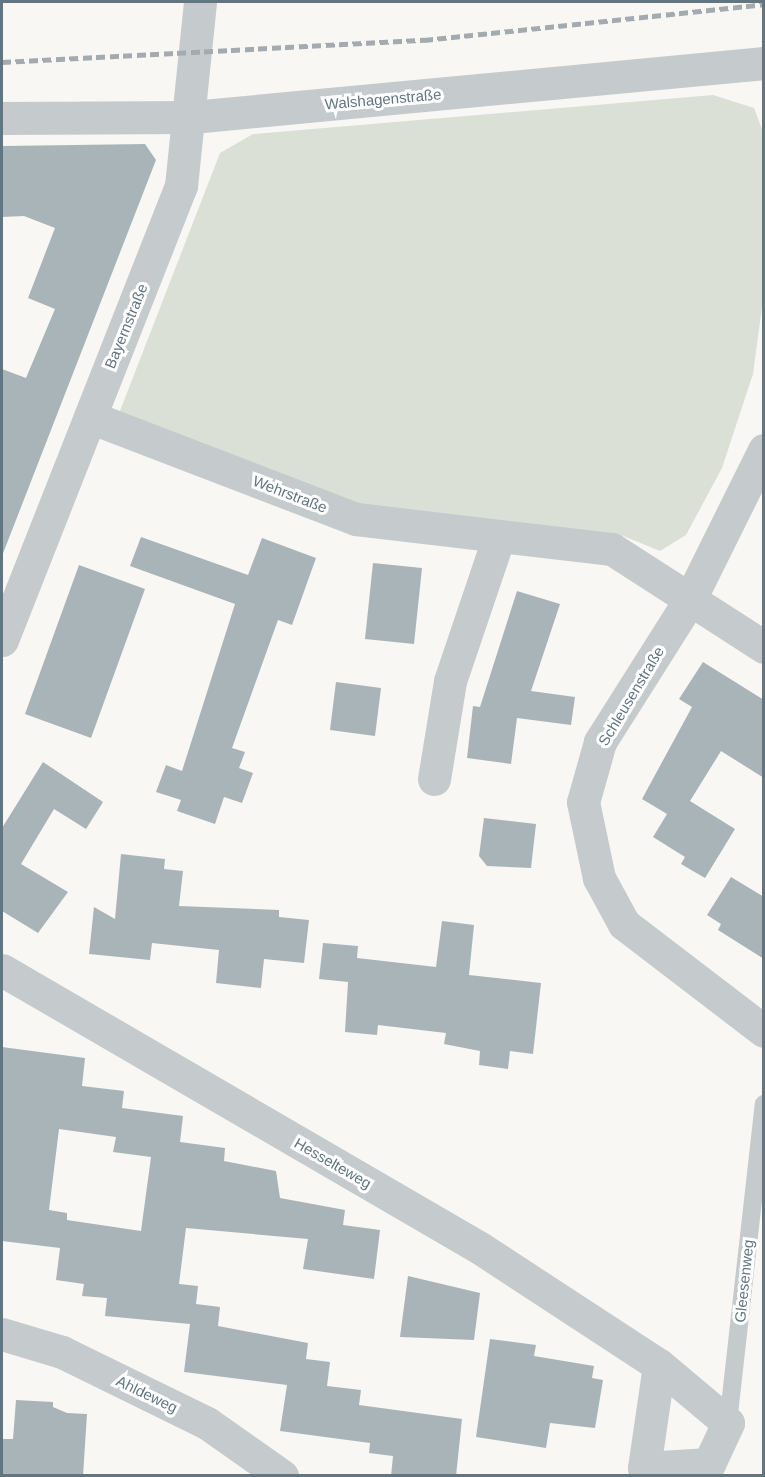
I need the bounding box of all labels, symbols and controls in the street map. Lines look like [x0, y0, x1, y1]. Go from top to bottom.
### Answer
street label: Walshagenstraße [324, 85, 442, 113]
street label: Bayernstraße [101, 281, 151, 371]
street label: Wehrstraße [250, 472, 330, 516]
street label: Schleusenstraße [594, 643, 668, 749]
street label: Hesselteweg [291, 1134, 375, 1192]
street label: Gleesenweg [731, 1239, 757, 1323]
street label: Ahldeweg [113, 1371, 181, 1417]

